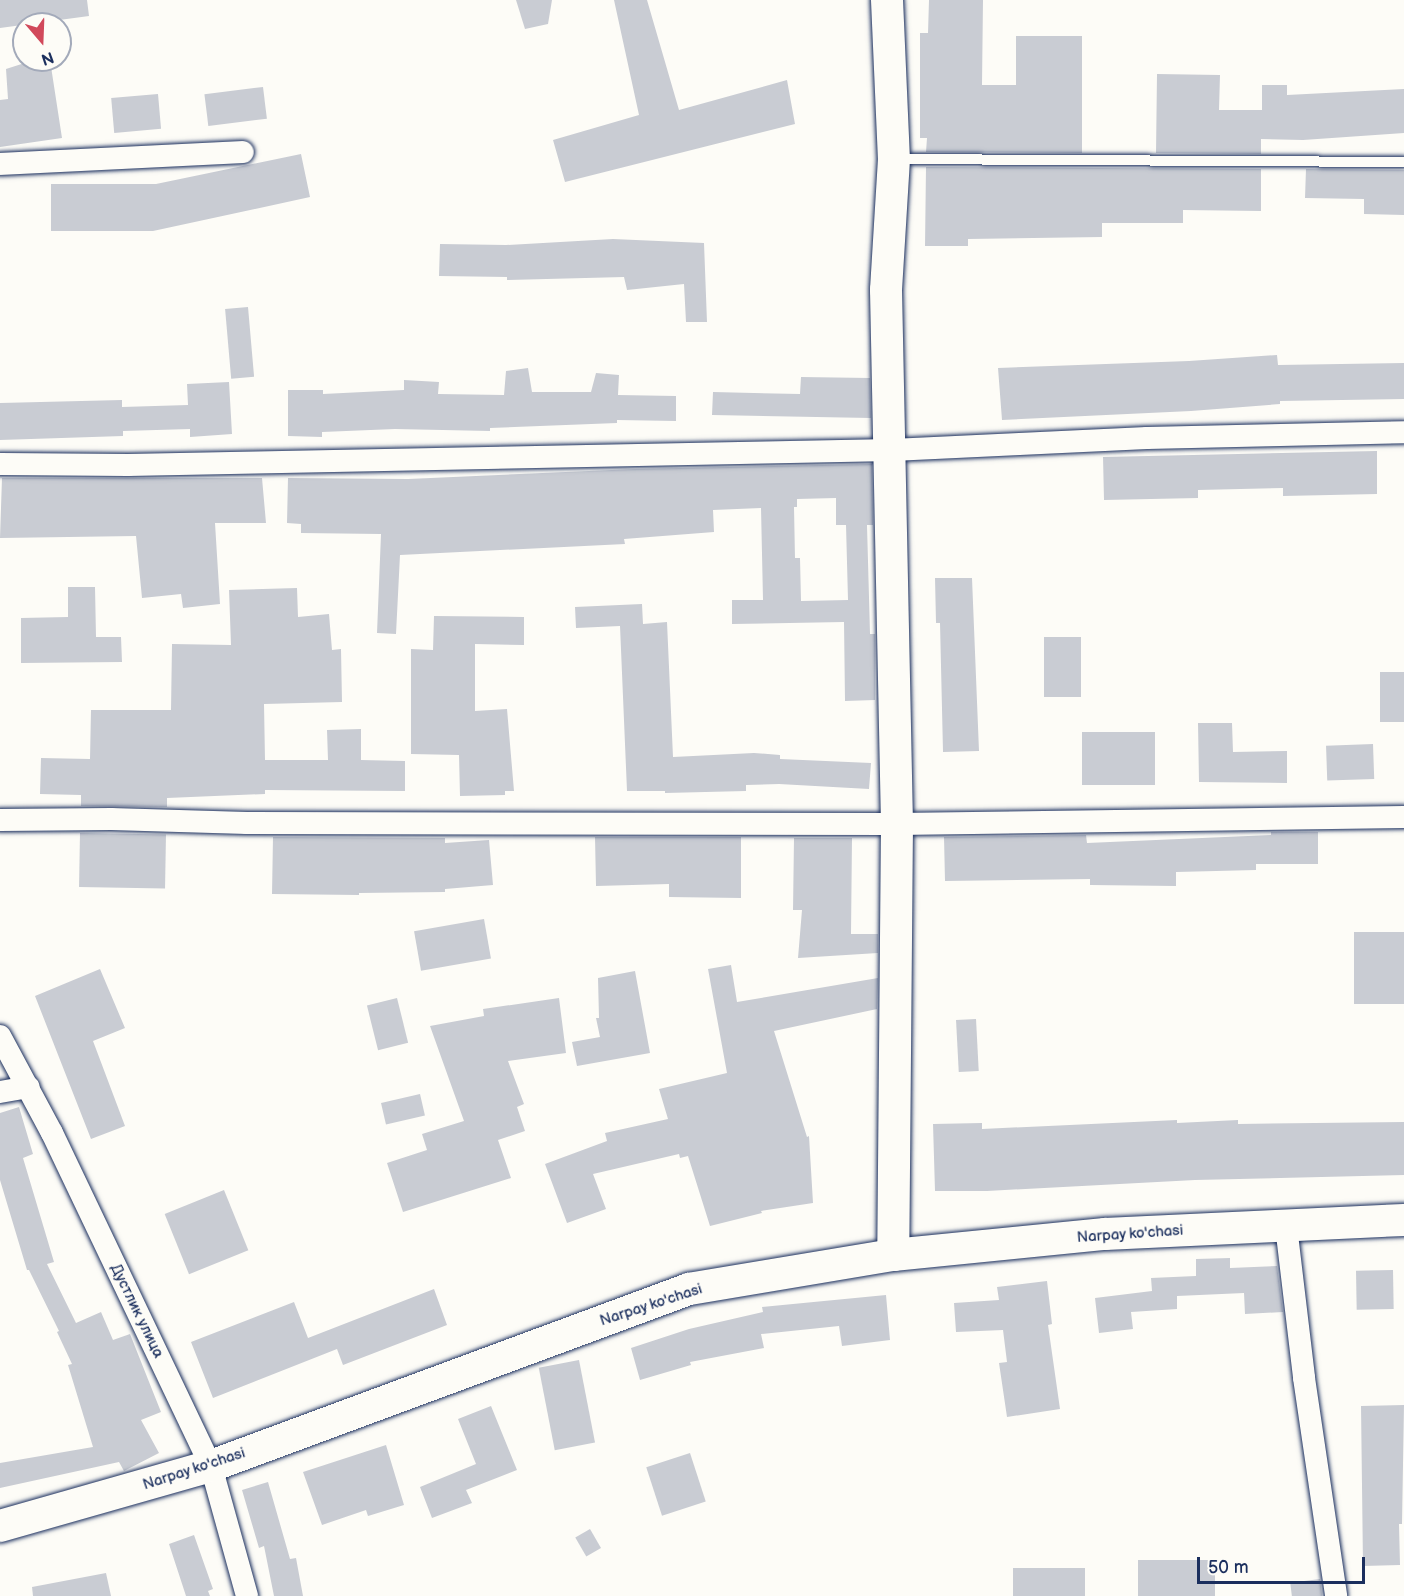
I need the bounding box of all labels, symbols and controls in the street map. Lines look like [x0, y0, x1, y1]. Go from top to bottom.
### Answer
north arrow [12, 12, 72, 72]
text: N [39, 47, 56, 69]
street label: Narpay ko'chasi [1076, 1221, 1184, 1247]
street label: Дустлик улица [106, 1261, 168, 1361]
street label: Narpay ko'chasi [597, 1280, 705, 1330]
street label: Narpay ko'chasi [140, 1444, 248, 1494]
scale bar [1200, 1545, 1368, 1583]
text: 50 m [1208, 1557, 1249, 1578]

